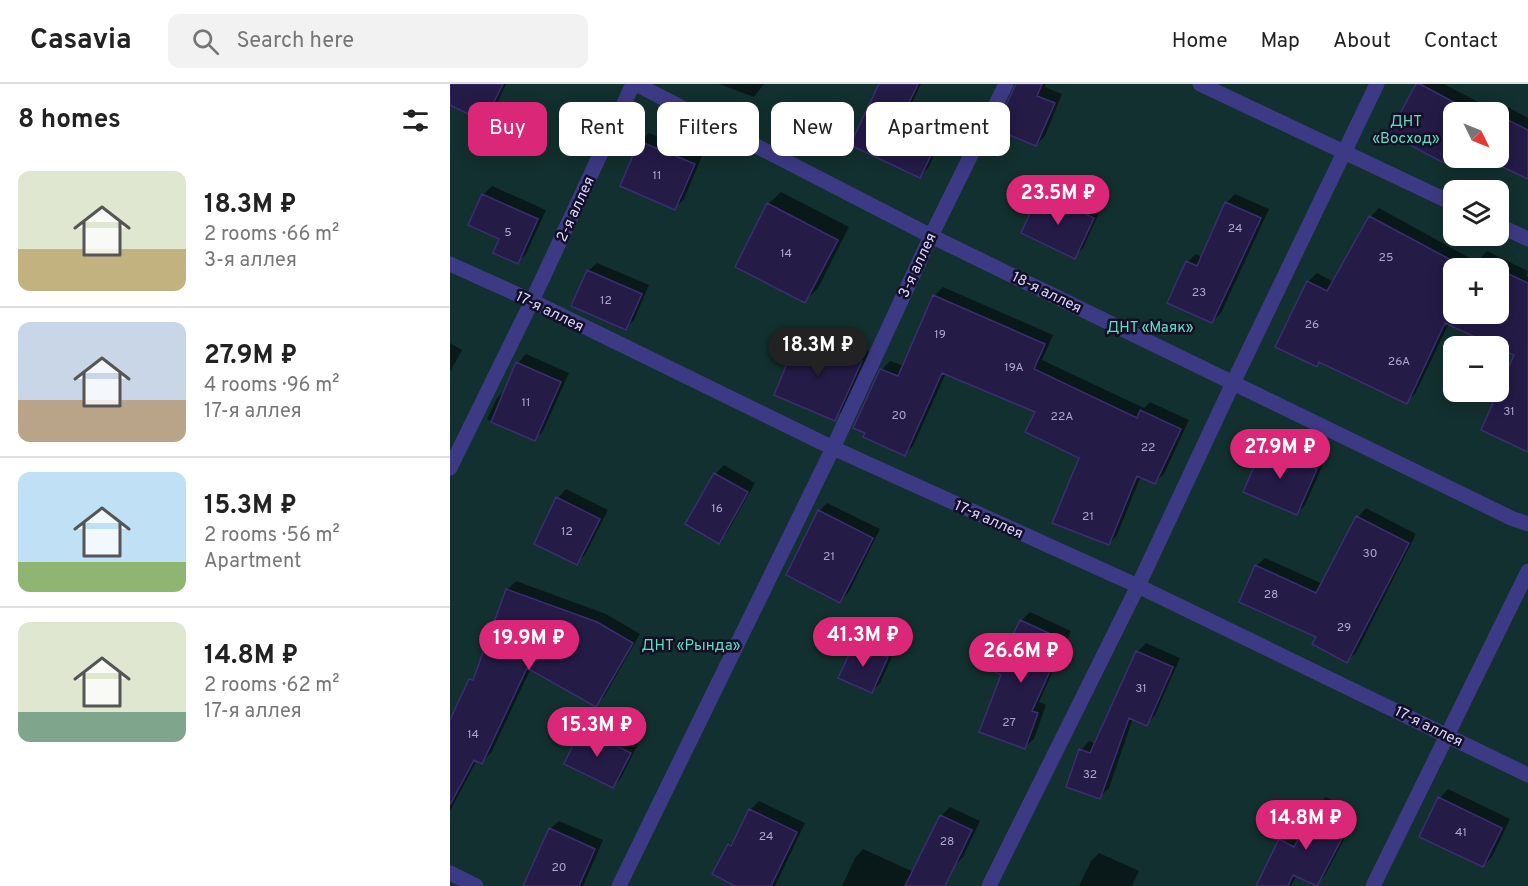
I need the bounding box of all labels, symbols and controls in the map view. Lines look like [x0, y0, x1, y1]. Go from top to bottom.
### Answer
search box [168, 14, 588, 68]
text: Casavia [30, 23, 132, 59]
icon: search [189, 25, 222, 58]
text: Search here [237, 28, 354, 55]
text: Home [1172, 28, 1228, 55]
text: Map [1261, 28, 1300, 55]
text: About [1333, 28, 1391, 55]
text: Contact [1424, 28, 1498, 55]
chip: Buy [468, 102, 547, 156]
chip: Rent [559, 102, 645, 156]
chip: Filters [657, 102, 759, 156]
chip: New [771, 102, 854, 156]
chip: Apartment [866, 102, 1010, 156]
north arrow [1443, 102, 1509, 168]
map controls [1443, 102, 1509, 402]
text: 8 homes [18, 104, 121, 137]
icon: filters [399, 104, 432, 137]
park label: ДНТ «Восход» [1372, 113, 1440, 149]
house number: 11 [653, 168, 661, 184]
street label: 2-я аллея [553, 174, 600, 245]
pin: 23.5M ₽ [1003, 175, 1113, 226]
button: layers [1443, 180, 1509, 246]
text: 23.5M ₽ [1020, 181, 1096, 207]
text: 18.3M ₽ [204, 189, 297, 222]
icon: home [66, 195, 138, 267]
house number: 24 [1228, 221, 1242, 237]
text: 2 rooms · 66 m² [204, 222, 339, 248]
house number: 5 [504, 225, 512, 241]
street label: 3-я аллея [895, 230, 942, 301]
house number: 14 [780, 246, 792, 262]
text: 3-я аллея [204, 248, 297, 274]
house number: 25 [1379, 250, 1393, 266]
button: + [1443, 258, 1509, 324]
street label: 18-я аллея [1008, 268, 1084, 318]
house number: 23 [1192, 285, 1206, 301]
street label: 17-я аллея [512, 288, 586, 337]
house number: 12 [600, 293, 612, 309]
house number: 26 [1305, 317, 1319, 333]
park label: ДНТ «Маяк» [1106, 319, 1194, 338]
pin: 18.3M ₽ [763, 327, 873, 378]
house number: 19 [934, 327, 946, 343]
text: 18.3M ₽ [782, 333, 854, 359]
button: − [1443, 336, 1509, 402]
text: 27.9M ₽ [204, 340, 297, 373]
icon: home [66, 346, 138, 418]
house number: 26А [1388, 354, 1410, 370]
house number: 19А [1004, 360, 1024, 376]
text: 4 rooms · 96 m² [204, 373, 339, 399]
house number: 11 [522, 395, 530, 411]
text: 17-я аллея [204, 399, 302, 425]
house number: 31 [1503, 404, 1515, 420]
house number: 20 [891, 408, 907, 424]
house number: 22А [1051, 409, 1073, 425]
pin: 27.9M ₽ [1225, 429, 1335, 480]
text: 27.9M ₽ [1244, 435, 1316, 461]
house number: 22 [1141, 440, 1155, 456]
text: 15.3M ₽ [204, 490, 297, 523]
icon: home [66, 496, 138, 568]
street label: 17-я аллея [951, 497, 1026, 544]
house number: 16 [711, 501, 723, 517]
house number: 21 [1082, 509, 1094, 525]
text: 2 rooms · 56 m² [204, 523, 340, 549]
house number: 12 [561, 524, 573, 540]
house number: 30 [1363, 546, 1377, 562]
text: Apartment [204, 549, 302, 575]
house number: 21 [823, 549, 835, 565]
house number: 28 [1264, 587, 1278, 603]
pin: 41.3M ₽ [808, 617, 918, 668]
pin: 19.9M ₽ [474, 620, 584, 671]
house number: 29 [1337, 620, 1351, 636]
text: 41.3M ₽ [827, 623, 899, 649]
text: 19.9M ₽ [493, 626, 565, 652]
pin: 26.6M ₽ [966, 633, 1076, 684]
park label: ДНТ «Рында» [642, 637, 741, 656]
text: 26.6M ₽ [983, 639, 1059, 665]
text: 14.8M ₽ [204, 640, 298, 673]
icon: home [66, 646, 138, 718]
text: 2 rooms · 62 m² [204, 673, 340, 699]
house number: 31 [1135, 681, 1147, 697]
text: 17-я аллея [204, 699, 302, 725]
street label: 17-я аллея [1391, 703, 1465, 752]
pin: 15.3M ₽ [542, 707, 652, 758]
text: 15.3M ₽ [561, 713, 633, 739]
house number: 27 [1002, 715, 1016, 731]
house number: 14 [467, 727, 479, 743]
house number: 32 [1083, 767, 1097, 783]
pin: 14.8M ₽ [1251, 800, 1361, 851]
text: 14.8M ₽ [1270, 806, 1342, 832]
house number: 41 [1455, 825, 1467, 841]
house number: 24 [759, 829, 773, 845]
house number: 28 [940, 834, 954, 850]
house number: 20 [551, 860, 567, 876]

